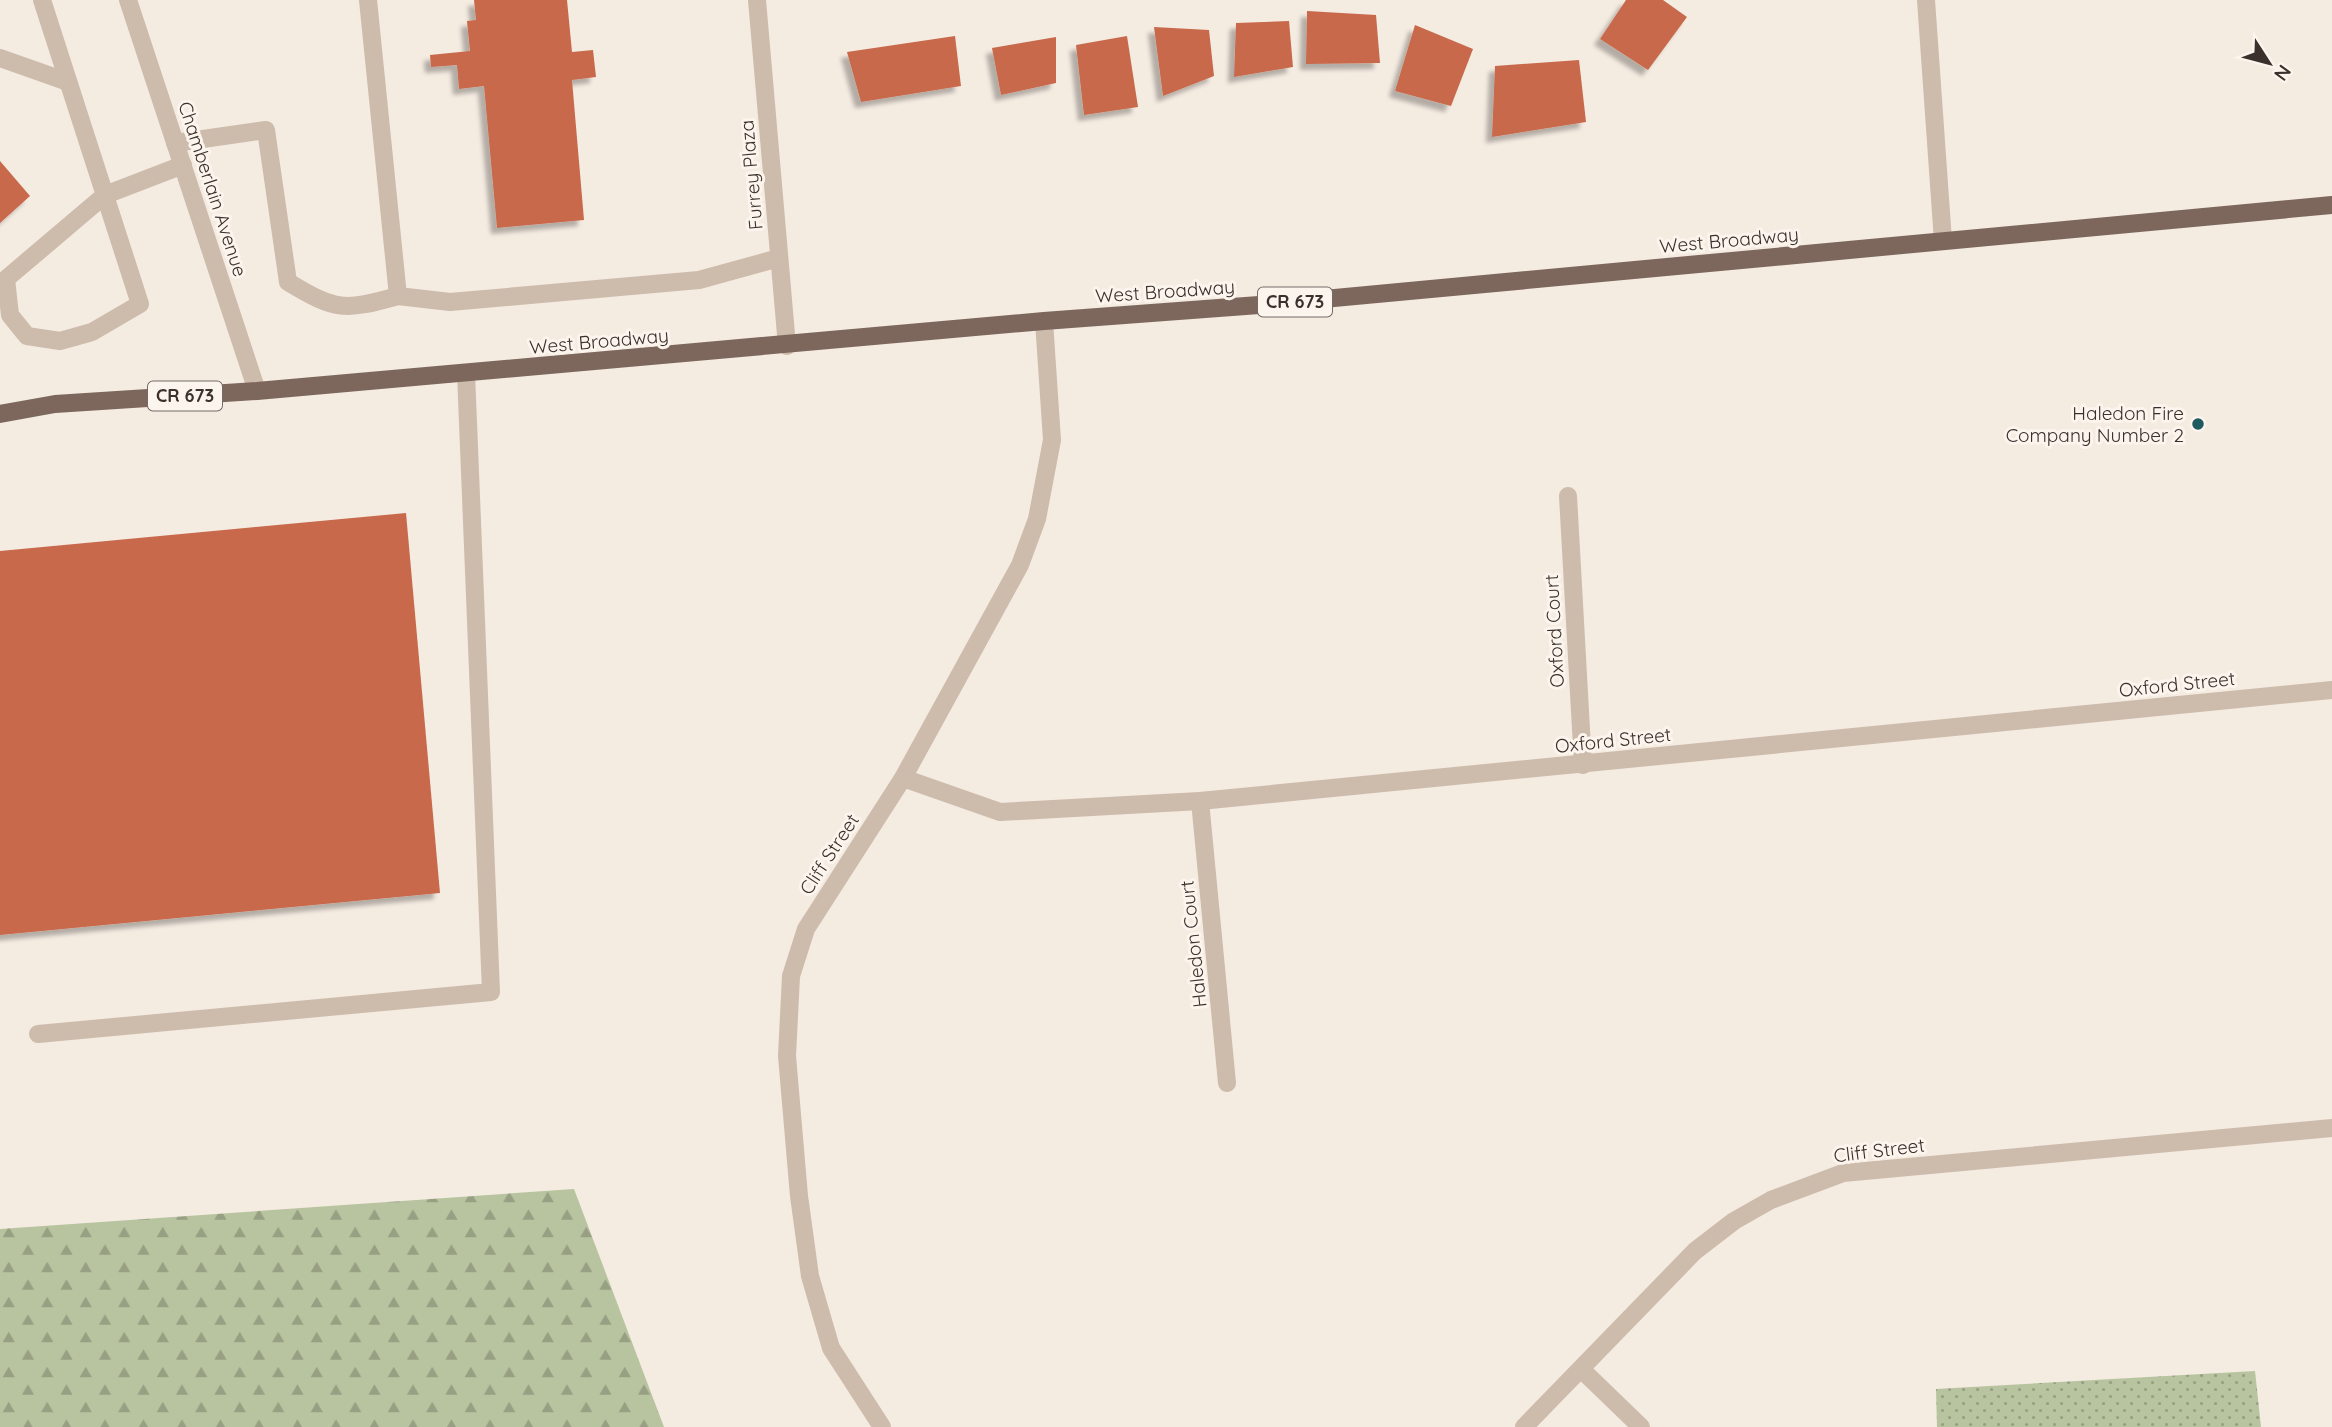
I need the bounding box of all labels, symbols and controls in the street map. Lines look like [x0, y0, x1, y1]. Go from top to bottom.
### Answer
north arrow [2234, 28, 2304, 98]
text: N [2269, 60, 2297, 86]
street label: Chamberlain Avenue [173, 98, 253, 280]
street label: Furrey Plaza [734, 119, 768, 231]
street label: West Broadway [1658, 222, 1800, 258]
street label: West Broadway [1094, 274, 1236, 308]
road number: CR 673 [1258, 288, 1332, 316]
street label: West Broadway [528, 323, 670, 359]
road number: CR 673 [148, 382, 222, 410]
place label: Haledon Fire Company Number 2 [2006, 401, 2184, 447]
marker: Haledon Fire Company Number 2 [2190, 416, 2206, 432]
street label: Oxford Court [1539, 574, 1569, 688]
street label: Oxford Street [2118, 666, 2236, 702]
street label: Oxford Street [1554, 722, 1672, 758]
street label: Cliff Street [794, 809, 864, 899]
street label: Haledon Court [1174, 879, 1212, 1009]
street label: Cliff Street [1832, 1133, 1926, 1167]

